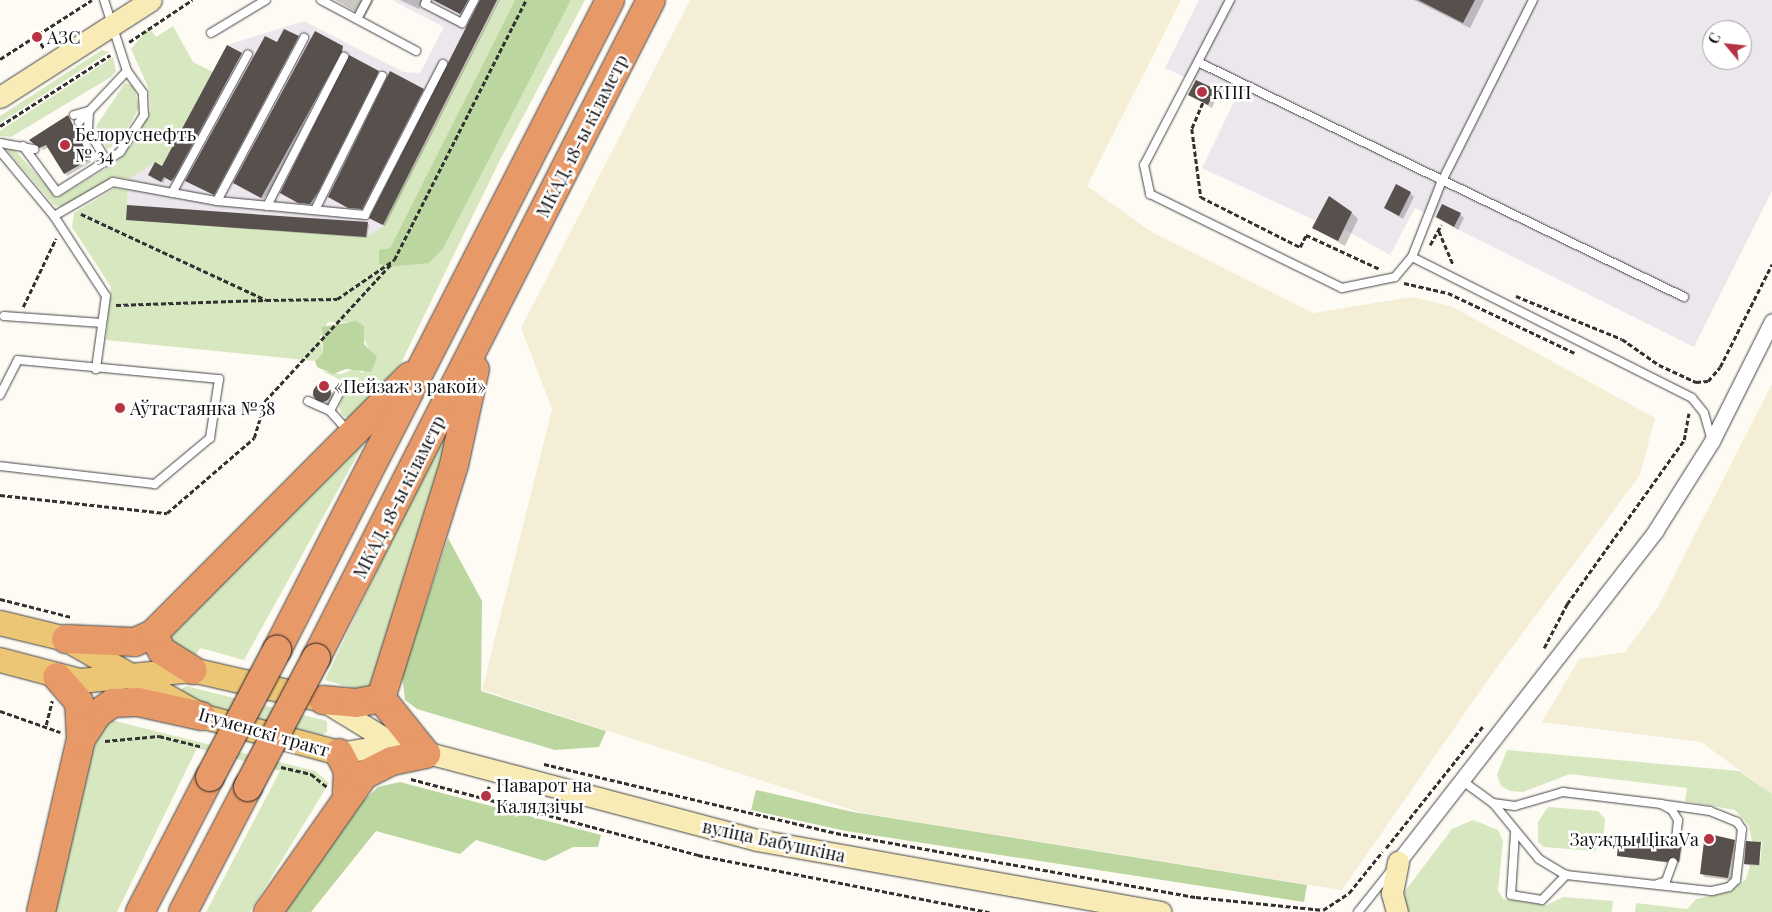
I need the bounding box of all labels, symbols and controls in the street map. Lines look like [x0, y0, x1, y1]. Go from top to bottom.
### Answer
north arrow [1702, 20, 1752, 70]
place label: АЗС [47, 26, 81, 48]
text: С [1703, 29, 1725, 47]
marker: АЗС [31, 31, 43, 43]
street label: МКАД, 18-ы кіламетр [532, 51, 632, 221]
place label: КПП [1212, 81, 1251, 103]
marker: КПП [1196, 86, 1208, 98]
place label: Белоруснефть № 34 [75, 124, 196, 166]
marker: Белоруснефть № 34 [59, 139, 71, 151]
place label: «Пейзаж з ракой» [334, 375, 486, 397]
marker: «Пейзаж з ракой» [318, 380, 330, 392]
place label: Аўтастаянка №38 [130, 397, 275, 419]
marker: Аўтастаянка №38 [114, 402, 126, 414]
street label: МКАД, 18-ы кіламетр [349, 412, 449, 582]
street label: Ігуменскі тракт [196, 703, 332, 761]
place label: Паварот на Калядзічы [496, 775, 592, 818]
marker: Паварот на Калядзічы [480, 790, 492, 802]
street label: вуліца Бабушкіна [700, 815, 848, 867]
place label: Заужды ЦікаVа [1570, 828, 1699, 850]
marker: Заужды ЦікаVа [1703, 833, 1715, 845]

